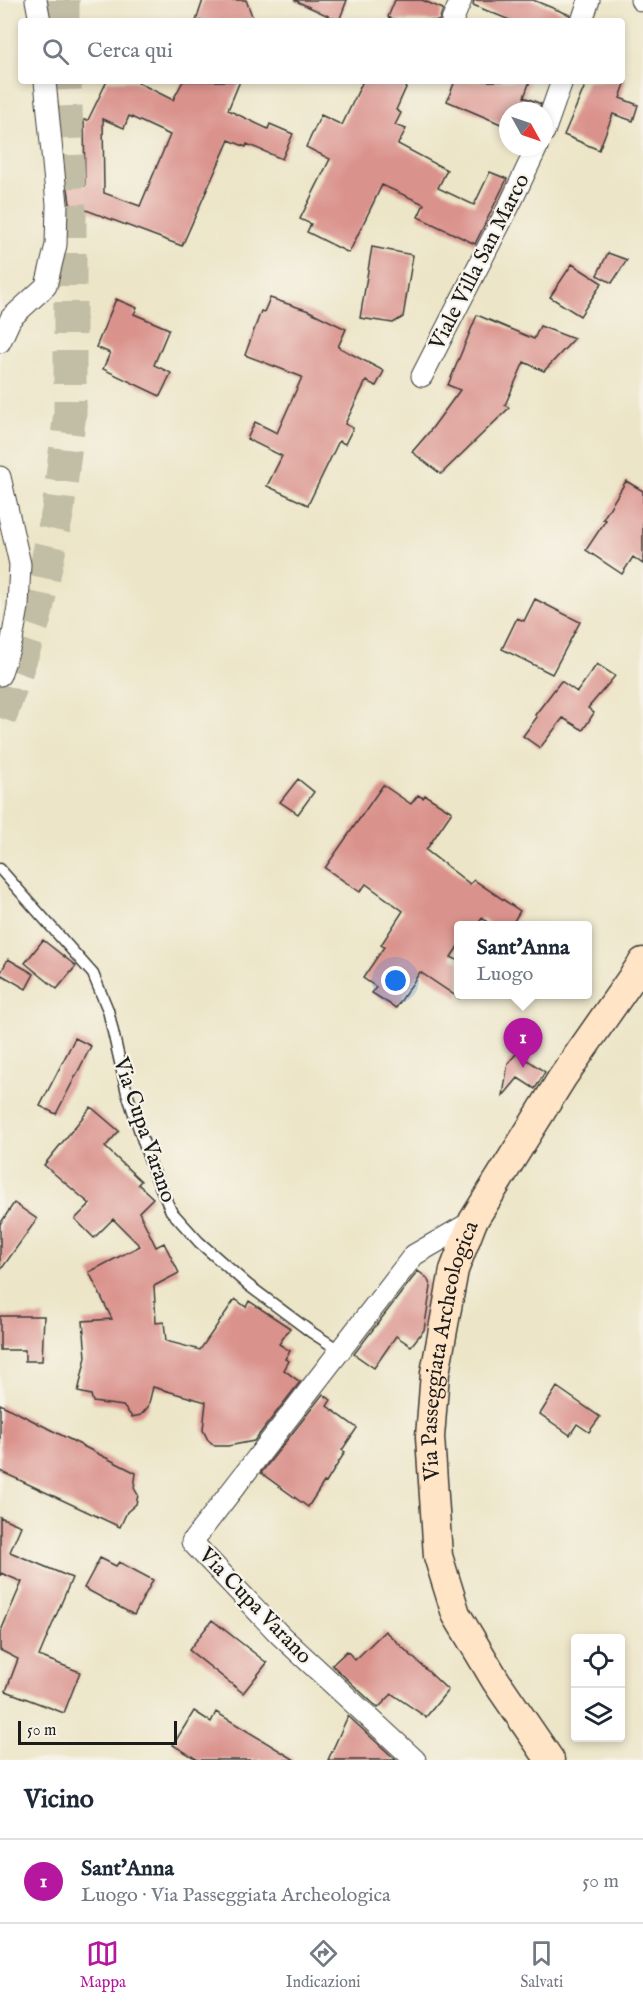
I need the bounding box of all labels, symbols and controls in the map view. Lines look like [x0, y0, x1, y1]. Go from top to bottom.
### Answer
search box [18, 18, 625, 84]
icon: search [39, 35, 72, 68]
text: Cerca qui [87, 37, 173, 65]
north arrow [499, 102, 553, 156]
street label: Viale Villa San Marco [423, 169, 537, 356]
popup [454, 921, 592, 999]
text: Sant'Anna [477, 934, 569, 962]
text: Luogo [477, 962, 533, 987]
your location [381, 966, 410, 995]
pin: 1 [504, 1018, 542, 1068]
street label: Via Cupa Varano [106, 1053, 182, 1206]
street label: Via Passeggiata Archeologica [416, 1217, 486, 1482]
street label: Via Cupa Varano [192, 1541, 318, 1670]
map controls [571, 1634, 625, 1742]
button: locate [571, 1634, 625, 1688]
button: layers [571, 1688, 625, 1742]
scale bar [18, 1718, 177, 1746]
text: 50 m [27, 1721, 56, 1741]
text: Vicino [24, 1783, 94, 1816]
text: Sant'Anna [81, 1855, 174, 1883]
text: 1 [40, 1869, 47, 1894]
text: 50 m [582, 1869, 619, 1894]
text: Luogo · Via Passeggiata Archeologica [81, 1883, 391, 1908]
tab: Mappa [80, 1937, 126, 1993]
tab: Indicazioni [286, 1937, 361, 1993]
tab: Salvati [520, 1937, 563, 1993]

